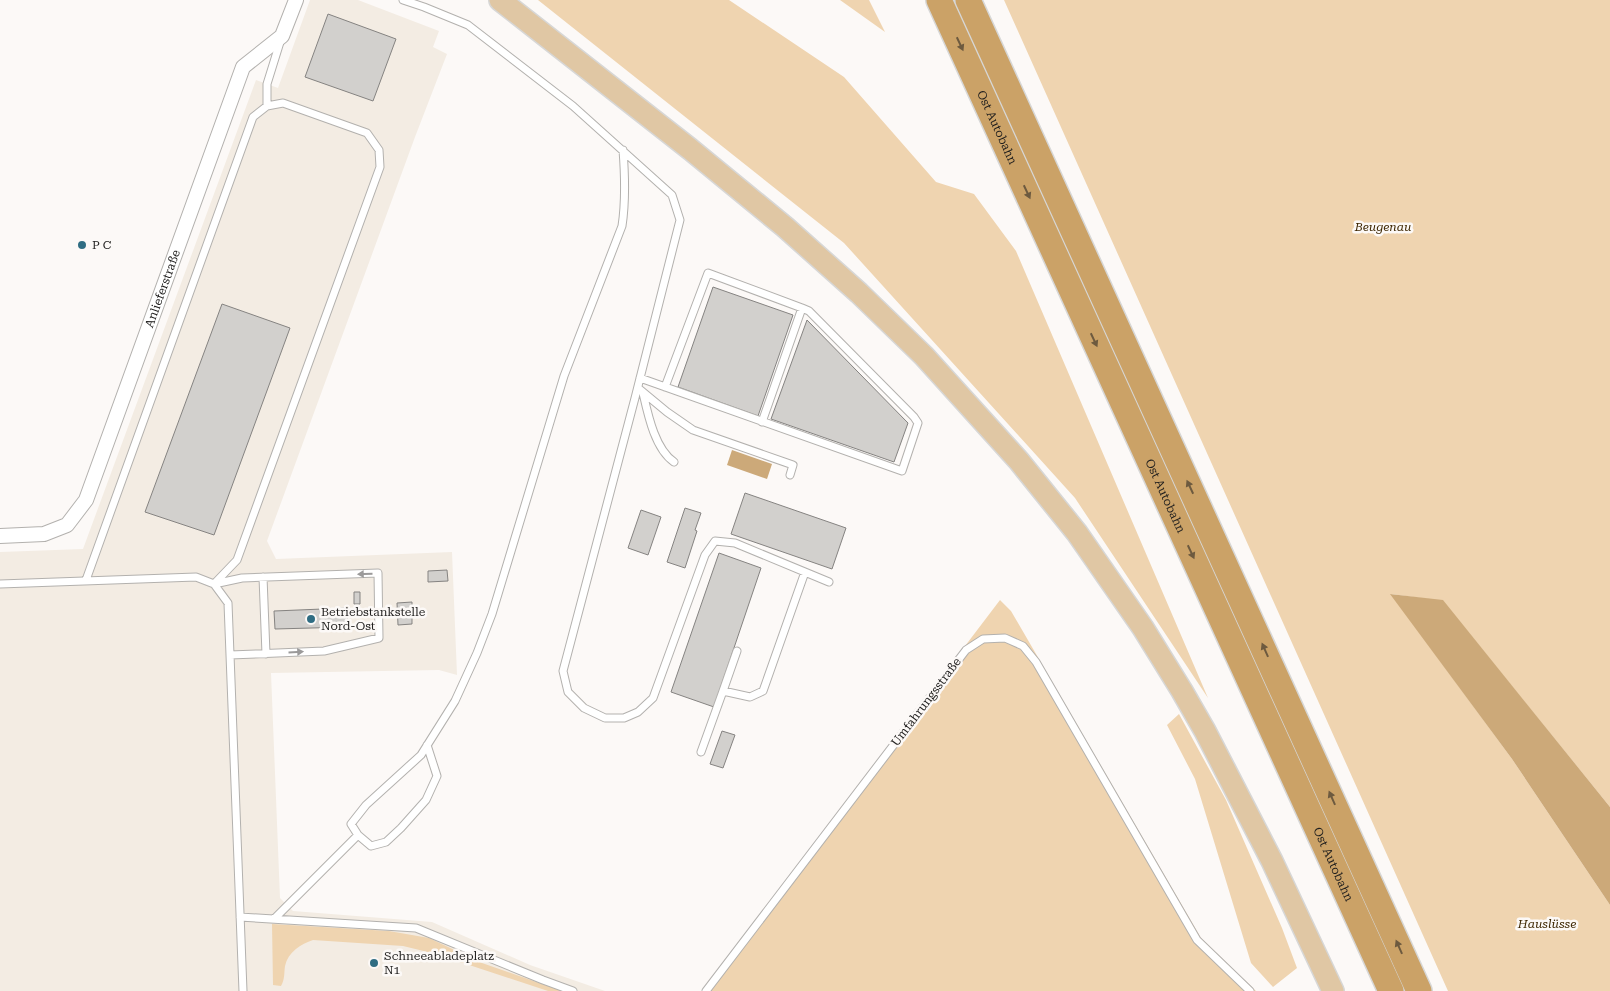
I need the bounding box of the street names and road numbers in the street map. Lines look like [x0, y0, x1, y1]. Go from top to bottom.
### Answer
street label: Ost Autobahn [974, 88, 1020, 167]
street label: Anlieferstraße [142, 247, 183, 329]
street label: Ost Autobahn [1142, 457, 1188, 535]
street label: Umfahrungsstraße [888, 655, 964, 749]
street label: Ost Autobahn [1310, 825, 1356, 904]

